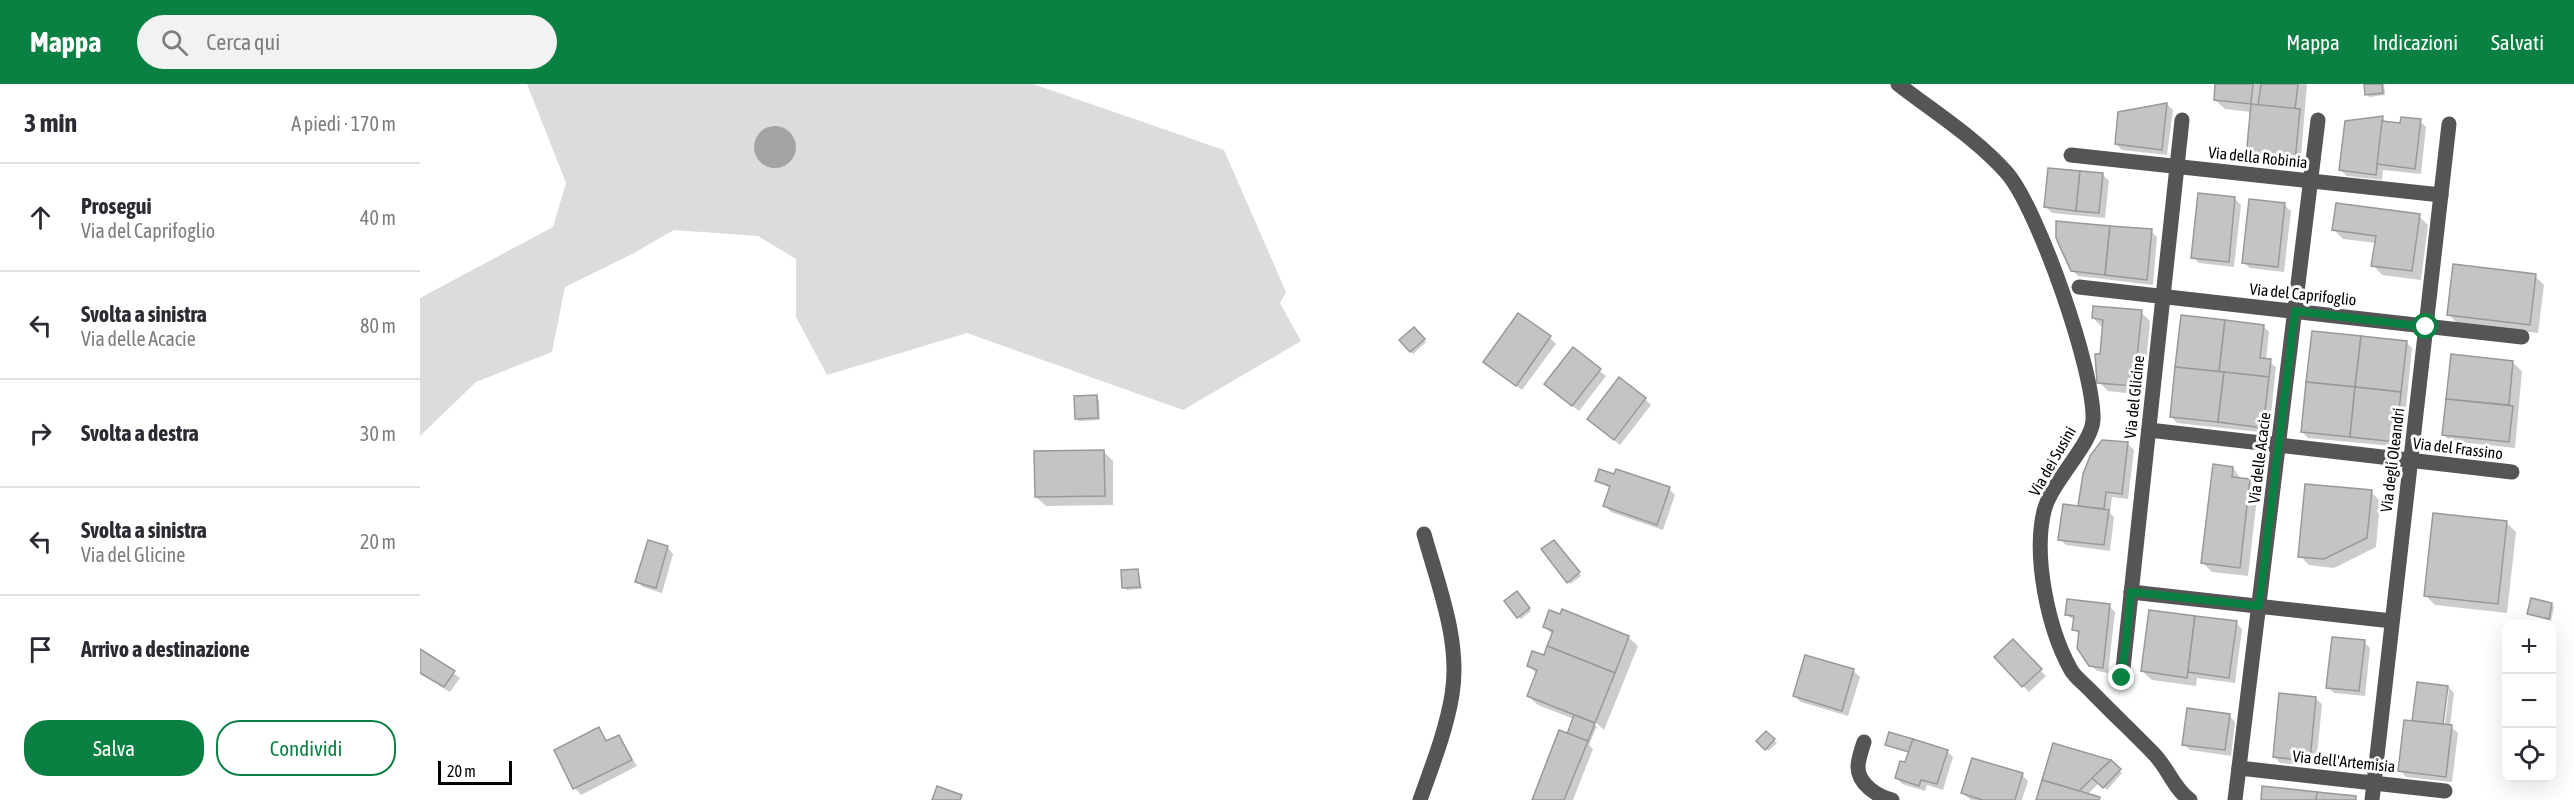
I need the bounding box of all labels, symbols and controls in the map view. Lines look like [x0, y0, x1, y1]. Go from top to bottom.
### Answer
search box [137, 15, 557, 69]
text: Mappa [30, 26, 101, 58]
icon: search [158, 26, 191, 59]
text: Cerca qui [206, 29, 280, 55]
text: Mappa [2286, 30, 2340, 54]
text: Indicazioni [2373, 30, 2458, 54]
text: Salvati [2491, 30, 2544, 54]
text: 3 min [24, 108, 77, 138]
text: A piedi · 170 m [291, 112, 396, 135]
street label: Via della Robinia [2207, 143, 2309, 171]
text: Prosegui [81, 193, 152, 219]
icon: ahead [24, 201, 57, 234]
text: 40 m [360, 206, 396, 229]
text: Via del Caprifoglio [81, 219, 215, 242]
street label: Via del Caprifoglio [2249, 279, 2357, 310]
text: Svolta a sinistra [81, 301, 207, 327]
icon: left [24, 309, 57, 342]
route start [2412, 313, 2438, 339]
text: 80 m [360, 314, 396, 337]
text: Via delle Acacie [81, 327, 196, 350]
street label: Via del Glicine [2121, 355, 2147, 439]
street label: Via degli Oleandri [2377, 407, 2408, 513]
street label: Via delle Acacie [2244, 411, 2274, 505]
icon: right [24, 417, 57, 450]
text: Svolta a destra [81, 420, 199, 446]
text: 30 m [360, 422, 396, 445]
street label: Via dei Susini [2025, 423, 2079, 499]
street label: Via del Frassino [2412, 434, 2504, 462]
text: Svolta a sinistra [81, 517, 207, 543]
icon: left [24, 525, 57, 558]
text: 20 m [360, 530, 396, 553]
text: Via del Glicine [81, 543, 185, 566]
map controls [2502, 620, 2556, 782]
button: + [2502, 620, 2556, 674]
icon: arrive [24, 633, 57, 666]
text: Arrivo a destinazione [81, 636, 250, 662]
route end [2108, 664, 2134, 690]
button: − [2502, 674, 2556, 728]
button: Salva [24, 720, 204, 776]
button: Condividi [216, 720, 396, 776]
button: locate [2502, 728, 2556, 782]
street label: Via dell'Artemisia [2292, 747, 2396, 775]
scale bar [438, 758, 512, 786]
text: 20 m [447, 762, 476, 780]

